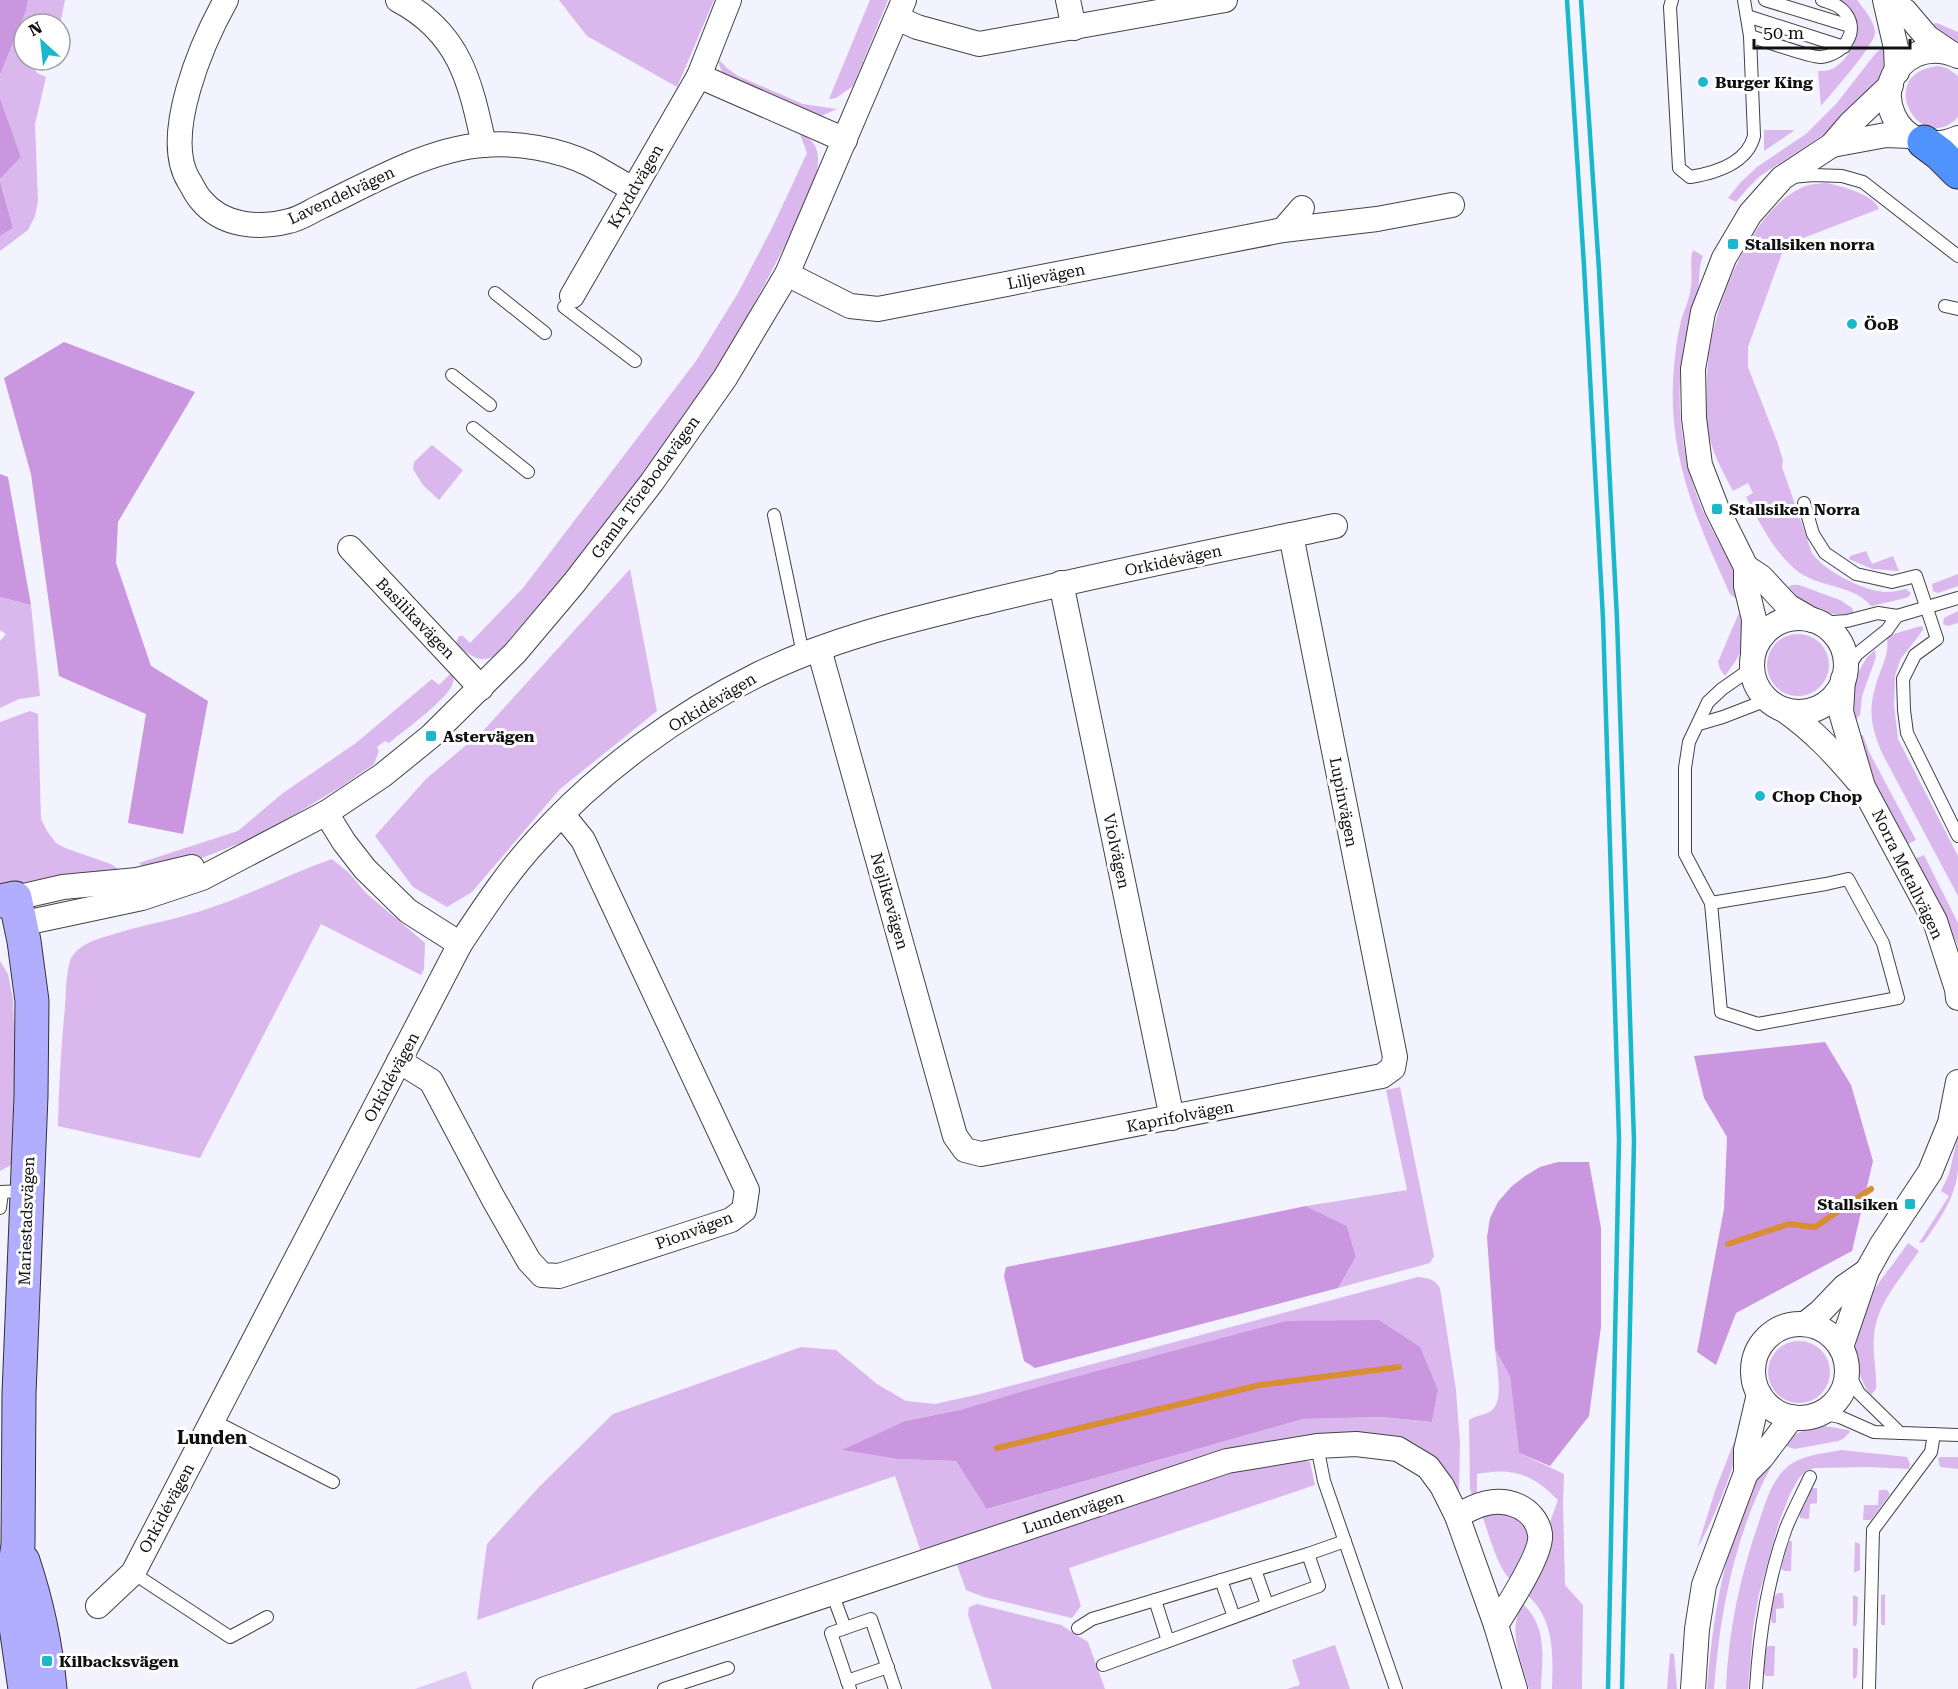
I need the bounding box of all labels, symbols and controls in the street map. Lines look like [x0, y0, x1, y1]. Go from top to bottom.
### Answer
north arrow [12, 12, 72, 72]
scale bar [1754, 12, 1910, 50]
text: N [26, 18, 45, 40]
text: 50 m [1763, 22, 1804, 43]
place label: Burger King [1715, 73, 1813, 92]
marker: Burger King [1696, 75, 1710, 89]
street label: Kryddvägen [604, 141, 667, 232]
street label: Lavendelvägen [285, 162, 398, 228]
place label: Stallsiken norra [1745, 235, 1875, 254]
marker: Stallsiken norra [1726, 237, 1740, 251]
street label: Liljevägen [1006, 260, 1087, 293]
place label: ÖoB [1864, 315, 1899, 334]
marker: ÖoB [1845, 317, 1859, 331]
street label: Gamla Törebodavägen [587, 412, 704, 562]
place label: Stallsiken Norra [1729, 500, 1861, 519]
marker: Stallsiken Norra [1710, 502, 1724, 516]
street label: Orkidévägen [1123, 541, 1223, 580]
street label: Basilikavägen [372, 574, 459, 663]
street label: Orkidévägen [665, 669, 760, 736]
place label: Astervägen [443, 727, 535, 746]
marker: Astervägen [424, 729, 438, 743]
street label: Lupinvägen [1325, 756, 1362, 849]
place label: Chop Chop [1772, 787, 1863, 806]
marker: Chop Chop [1753, 789, 1767, 803]
street label: Norra Metallvägen [1868, 806, 1947, 942]
street label: Violvägen [1099, 812, 1134, 890]
street label: Nejlikevägen [867, 850, 912, 952]
street label: Orkidévägen [360, 1029, 423, 1125]
street label: Kaprifolvägen [1125, 1097, 1235, 1136]
street label: Mariestadsvägen [15, 1156, 38, 1286]
place label: Stallsiken [1817, 1195, 1898, 1214]
marker: Stallsiken [1903, 1197, 1917, 1211]
street label: Pionvägen [653, 1208, 735, 1253]
district label: Lunden [177, 1427, 247, 1448]
street label: Orkidévägen [135, 1460, 198, 1556]
street label: Lundenvägen [1020, 1487, 1126, 1538]
place label: Kilbacksvägen [59, 1652, 179, 1671]
marker: Kilbacksvägen [40, 1654, 54, 1668]

